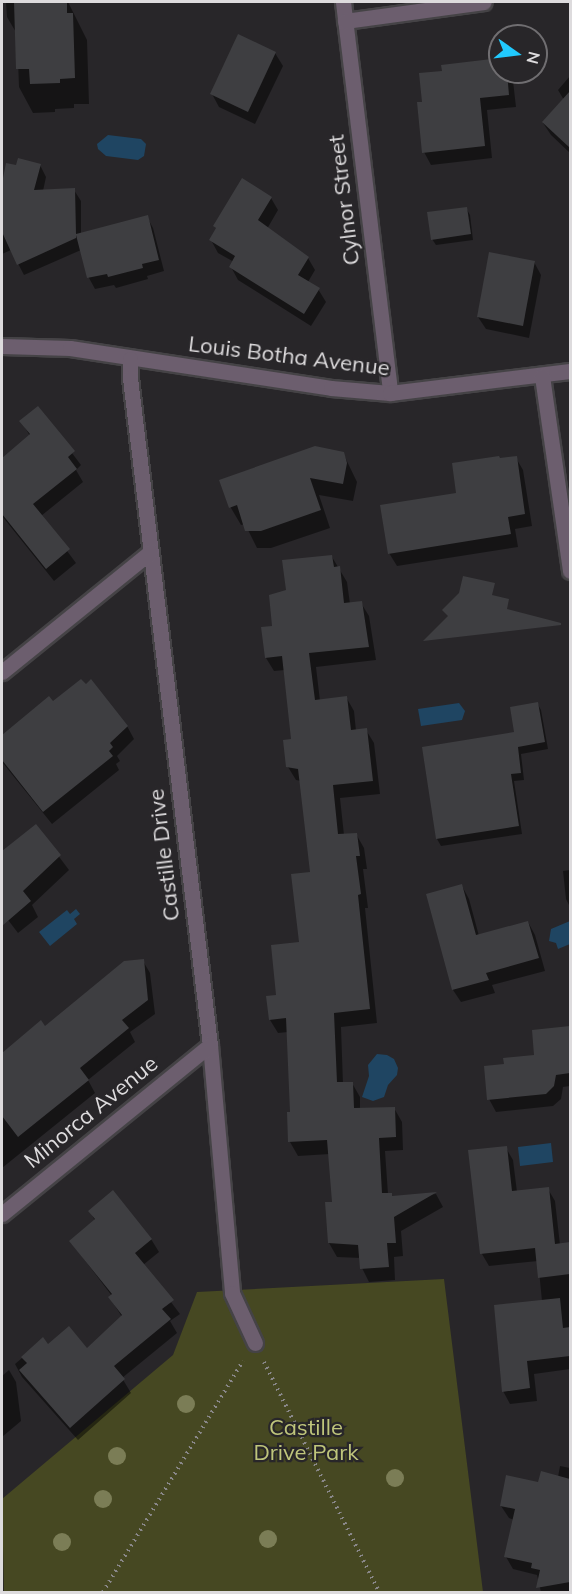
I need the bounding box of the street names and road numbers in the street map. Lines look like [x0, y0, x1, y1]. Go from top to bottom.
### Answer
street label: Cylnor Street [323, 133, 365, 267]
street label: Louis Botha Avenue [187, 331, 391, 381]
street label: Castille Drive [143, 787, 185, 923]
street label: Minorca Avenue [19, 1050, 163, 1174]

